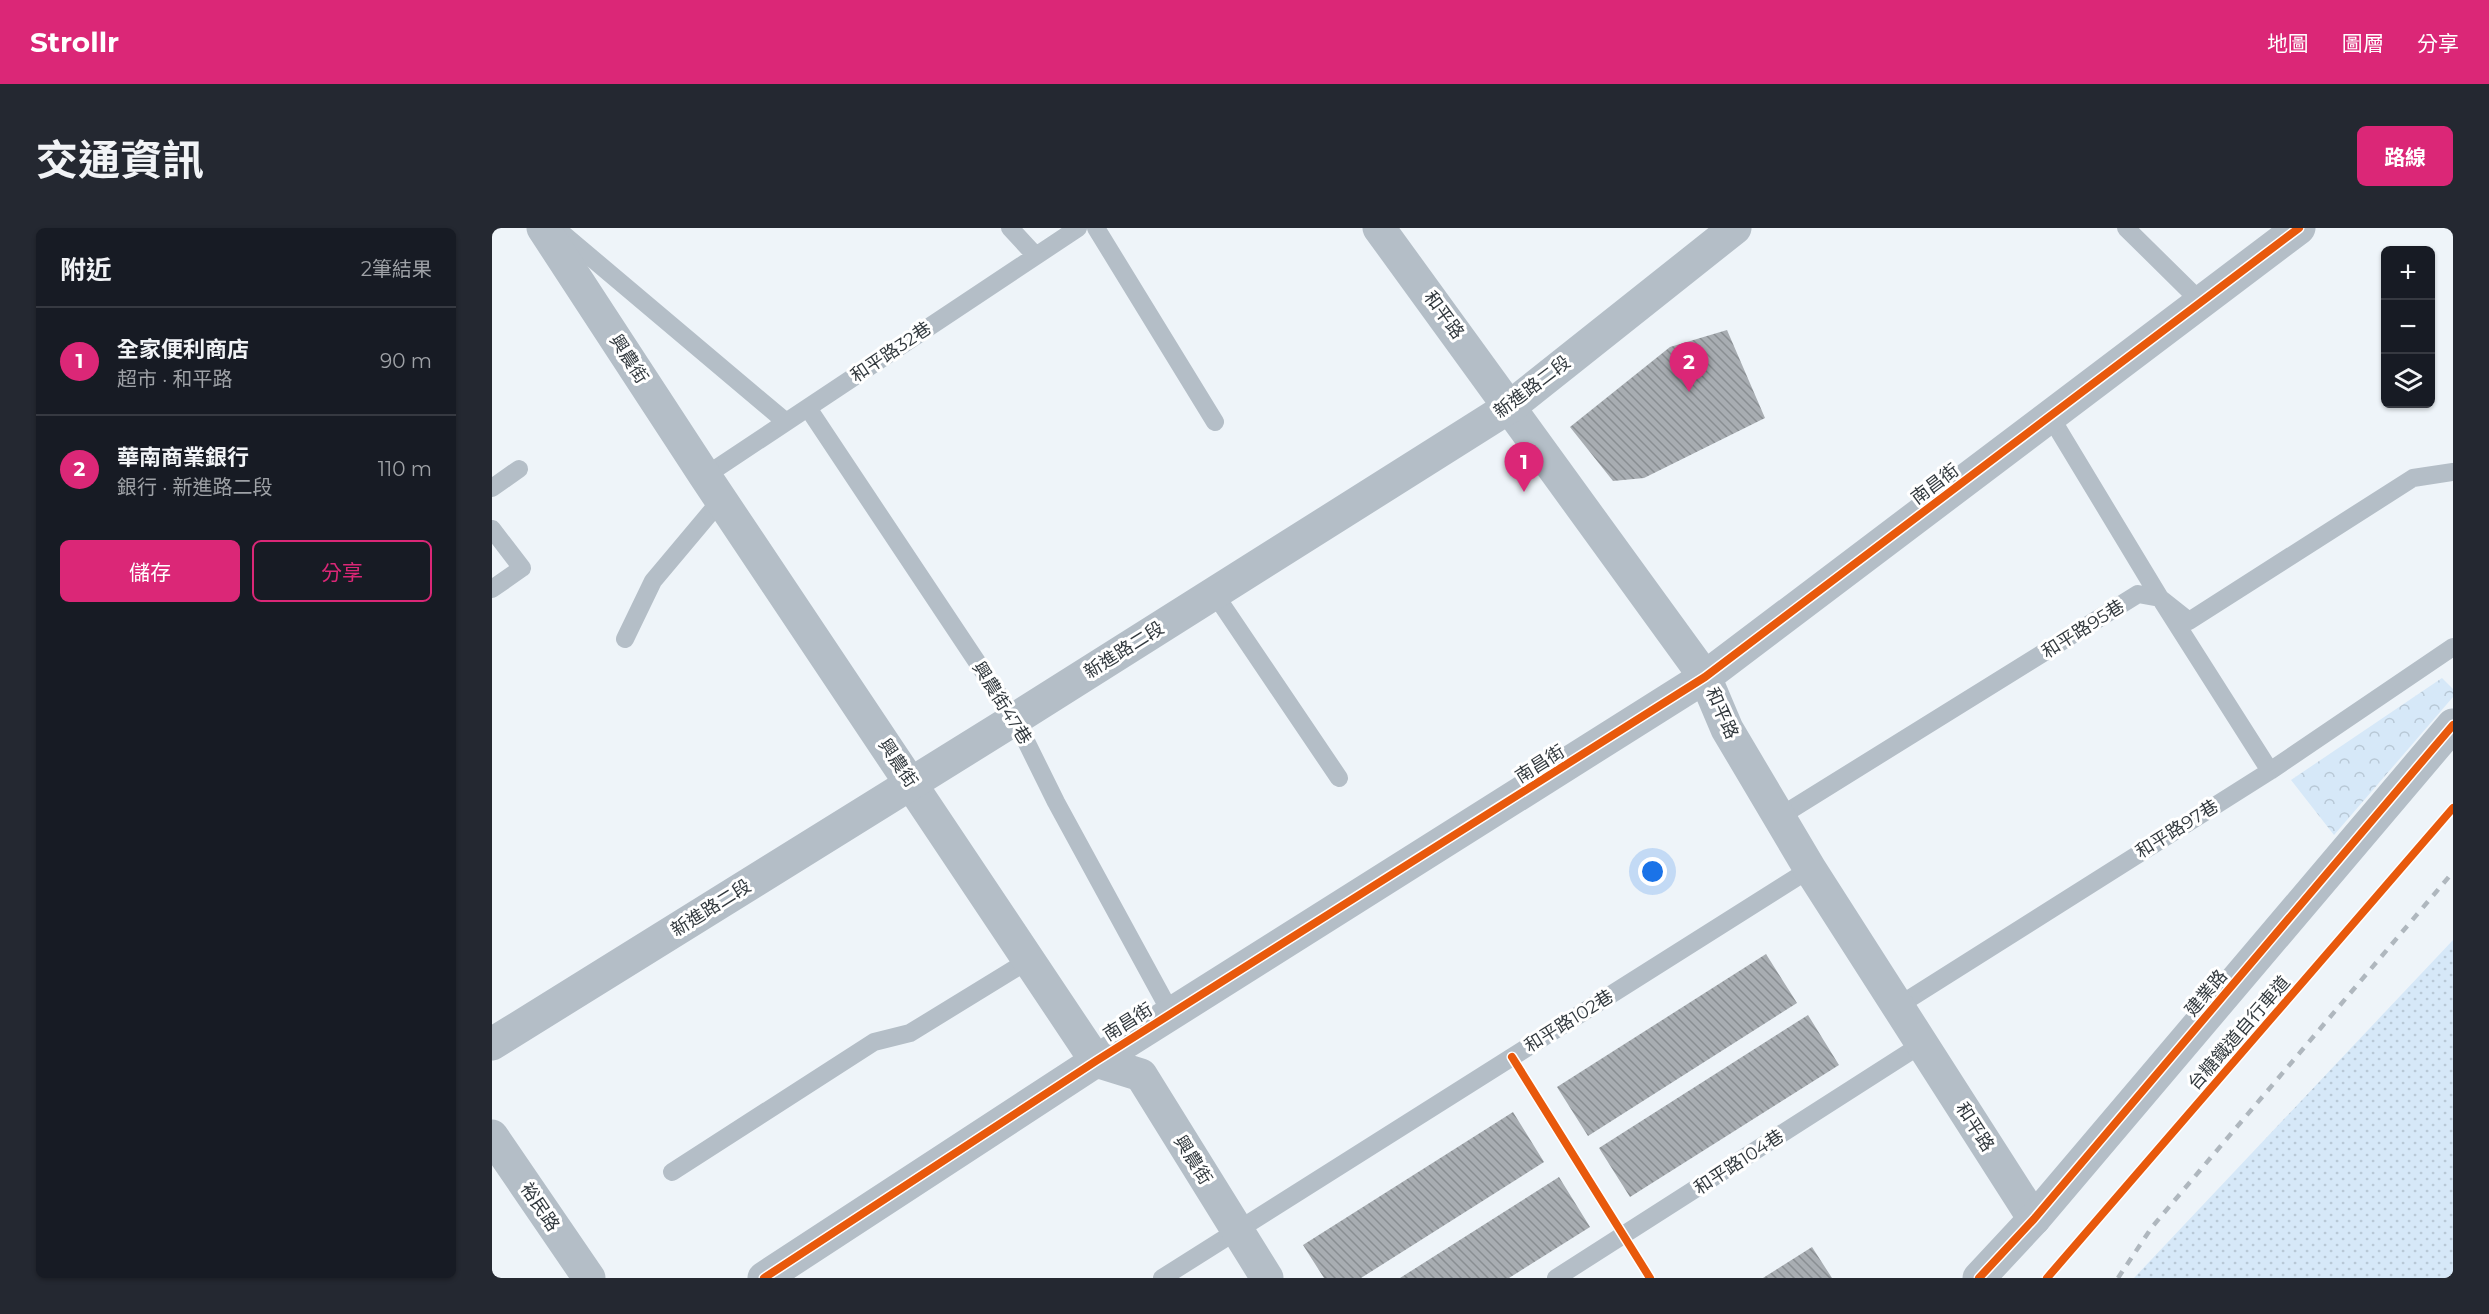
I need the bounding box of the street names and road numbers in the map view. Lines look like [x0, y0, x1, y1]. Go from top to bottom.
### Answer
street label: 和平路 [1419, 287, 1469, 343]
street label: 和平路32巷 [847, 317, 935, 387]
street label: 興農街 [605, 330, 653, 388]
street label: 新進路二段 [1489, 351, 1575, 423]
street label: 南昌街 [1907, 459, 1963, 509]
street label: 和平路95巷 [2038, 595, 2128, 663]
street label: 新進路二段 [1080, 617, 1168, 683]
street label: 興農街47巷 [968, 657, 1036, 749]
street label: 和平路 [1701, 684, 1743, 742]
street label: 興農街 [874, 734, 922, 792]
street label: 南昌街 [1511, 740, 1569, 788]
street label: 和平路97巷 [2132, 795, 2222, 863]
street label: 新進路二段 [667, 875, 755, 941]
street label: 建業路 [2180, 965, 2232, 1021]
street label: 台糖鐵道自行車道 [2183, 971, 2295, 1095]
street label: 和平路102巷 [1520, 985, 1618, 1057]
street label: 南昌街 [1099, 998, 1157, 1046]
street label: 和平路 [1951, 1098, 1999, 1156]
street label: 和平路104巷 [1690, 1125, 1788, 1199]
street label: 興農街 [1169, 1131, 1217, 1189]
street label: 裕民路 [516, 1178, 564, 1236]

